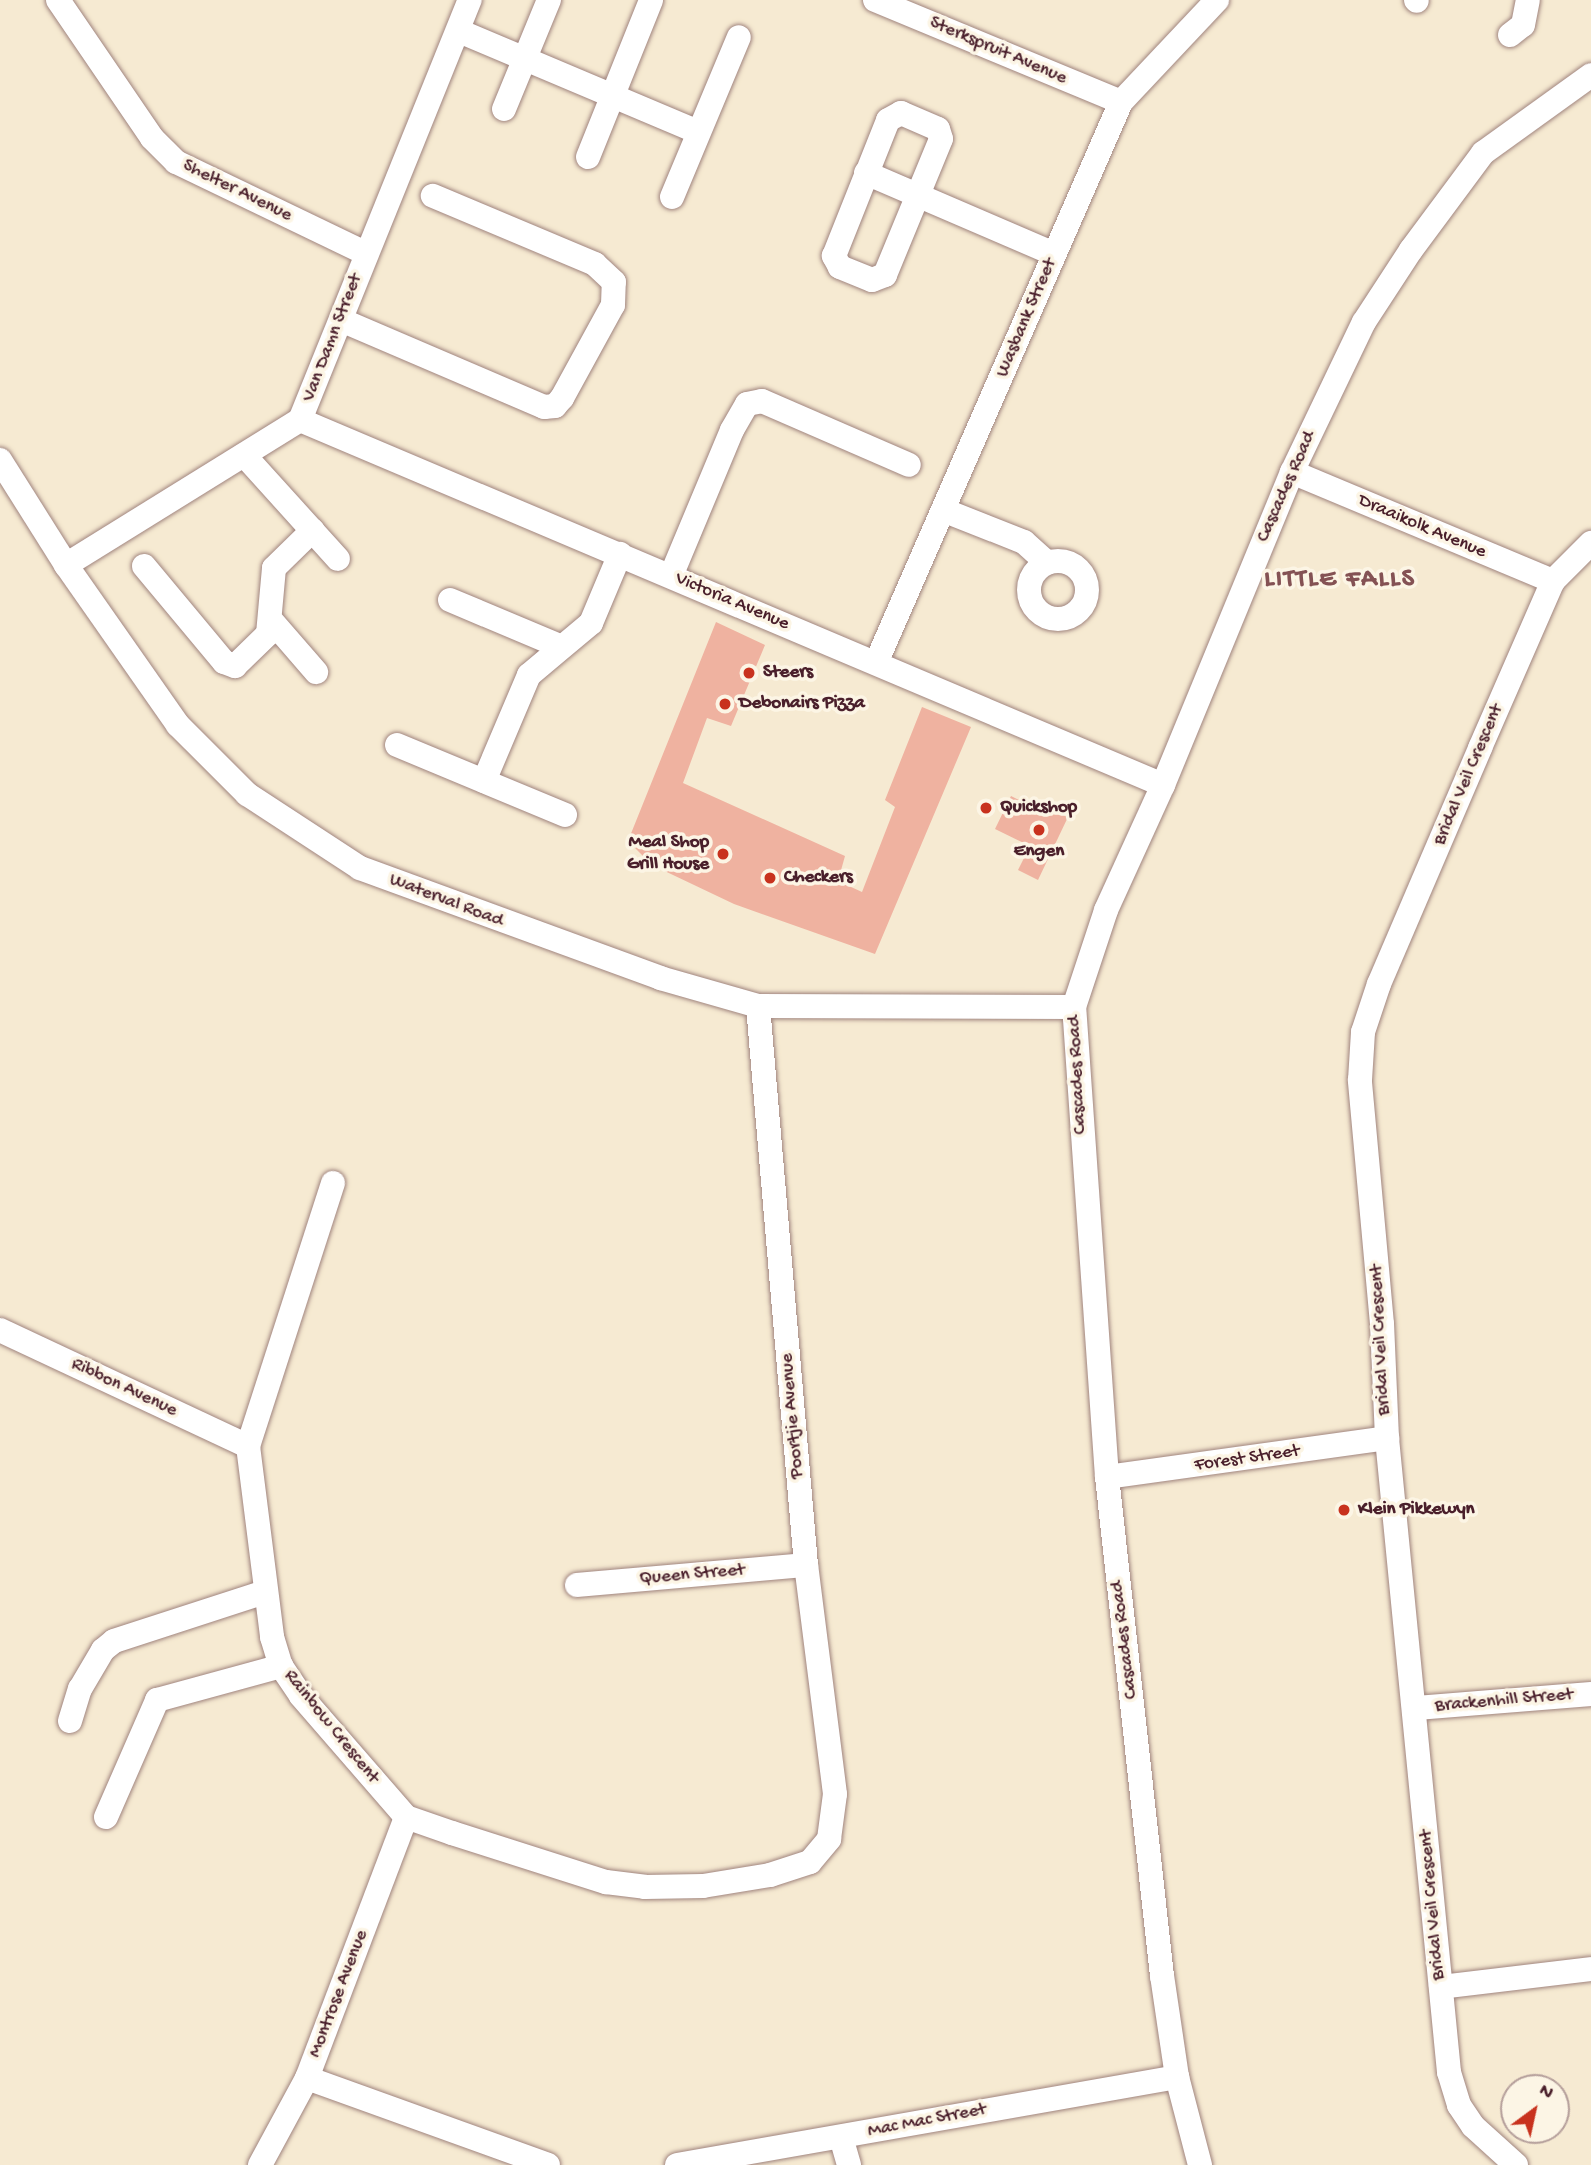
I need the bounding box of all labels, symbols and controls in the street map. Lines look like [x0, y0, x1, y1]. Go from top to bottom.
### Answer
street label: Sterkspruit Avenue [926, 12, 1070, 90]
street label: Shelter Avenue [179, 155, 295, 227]
street label: Wasbank Street [992, 255, 1062, 381]
street label: Van Damn Street [298, 271, 368, 405]
street label: Cascades Road [1252, 428, 1322, 546]
street label: Draaikolk Avenue [1355, 490, 1489, 564]
district label: LITTLE FALLS [1266, 565, 1414, 597]
street label: Victoria Avenue [671, 568, 793, 636]
place label: Steers [763, 662, 813, 684]
marker: Steers [741, 665, 757, 681]
place label: Debonairs Pizza [739, 693, 865, 715]
marker: Debonairs Pizza [717, 696, 733, 712]
street label: Bridal Veil Crescent [1429, 701, 1509, 849]
place label: Quickshop [1000, 797, 1077, 819]
marker: Quickshop [978, 800, 994, 816]
marker: Engen [1031, 822, 1047, 838]
place label: Meal Shop Grill House [627, 832, 709, 876]
place label: Engen [1014, 841, 1064, 863]
marker: Meal Shop Grill House [715, 846, 731, 862]
place label: Checkers [784, 867, 853, 889]
street label: Waterval Road [386, 869, 506, 933]
marker: Checkers [762, 870, 778, 886]
street label: Cascades Road [1064, 1015, 1092, 1135]
street label: Bridal Veil Crescent [1366, 1264, 1396, 1416]
street label: Poortjie Avenue [776, 1352, 810, 1480]
street label: Ribbon Avenue [67, 1353, 181, 1423]
street label: Forest Street [1193, 1440, 1301, 1478]
place label: Klein Pikkewyn [1358, 1499, 1475, 1521]
marker: Klein Pikkewyn [1336, 1502, 1352, 1518]
street label: Queen Street [638, 1559, 746, 1591]
street label: Cascades Road [1106, 1580, 1144, 1700]
street label: Rainbow Crescent [278, 1666, 384, 1788]
street label: Brackenhill Street [1434, 1684, 1574, 1718]
street label: Bridal Veil Crescent [1415, 1829, 1451, 1981]
street label: Montrose Avenue [304, 1927, 374, 2061]
north arrow [1500, 2074, 1570, 2144]
text: N [1534, 2080, 1557, 2106]
street label: Mac Mac Street [866, 2098, 988, 2144]

